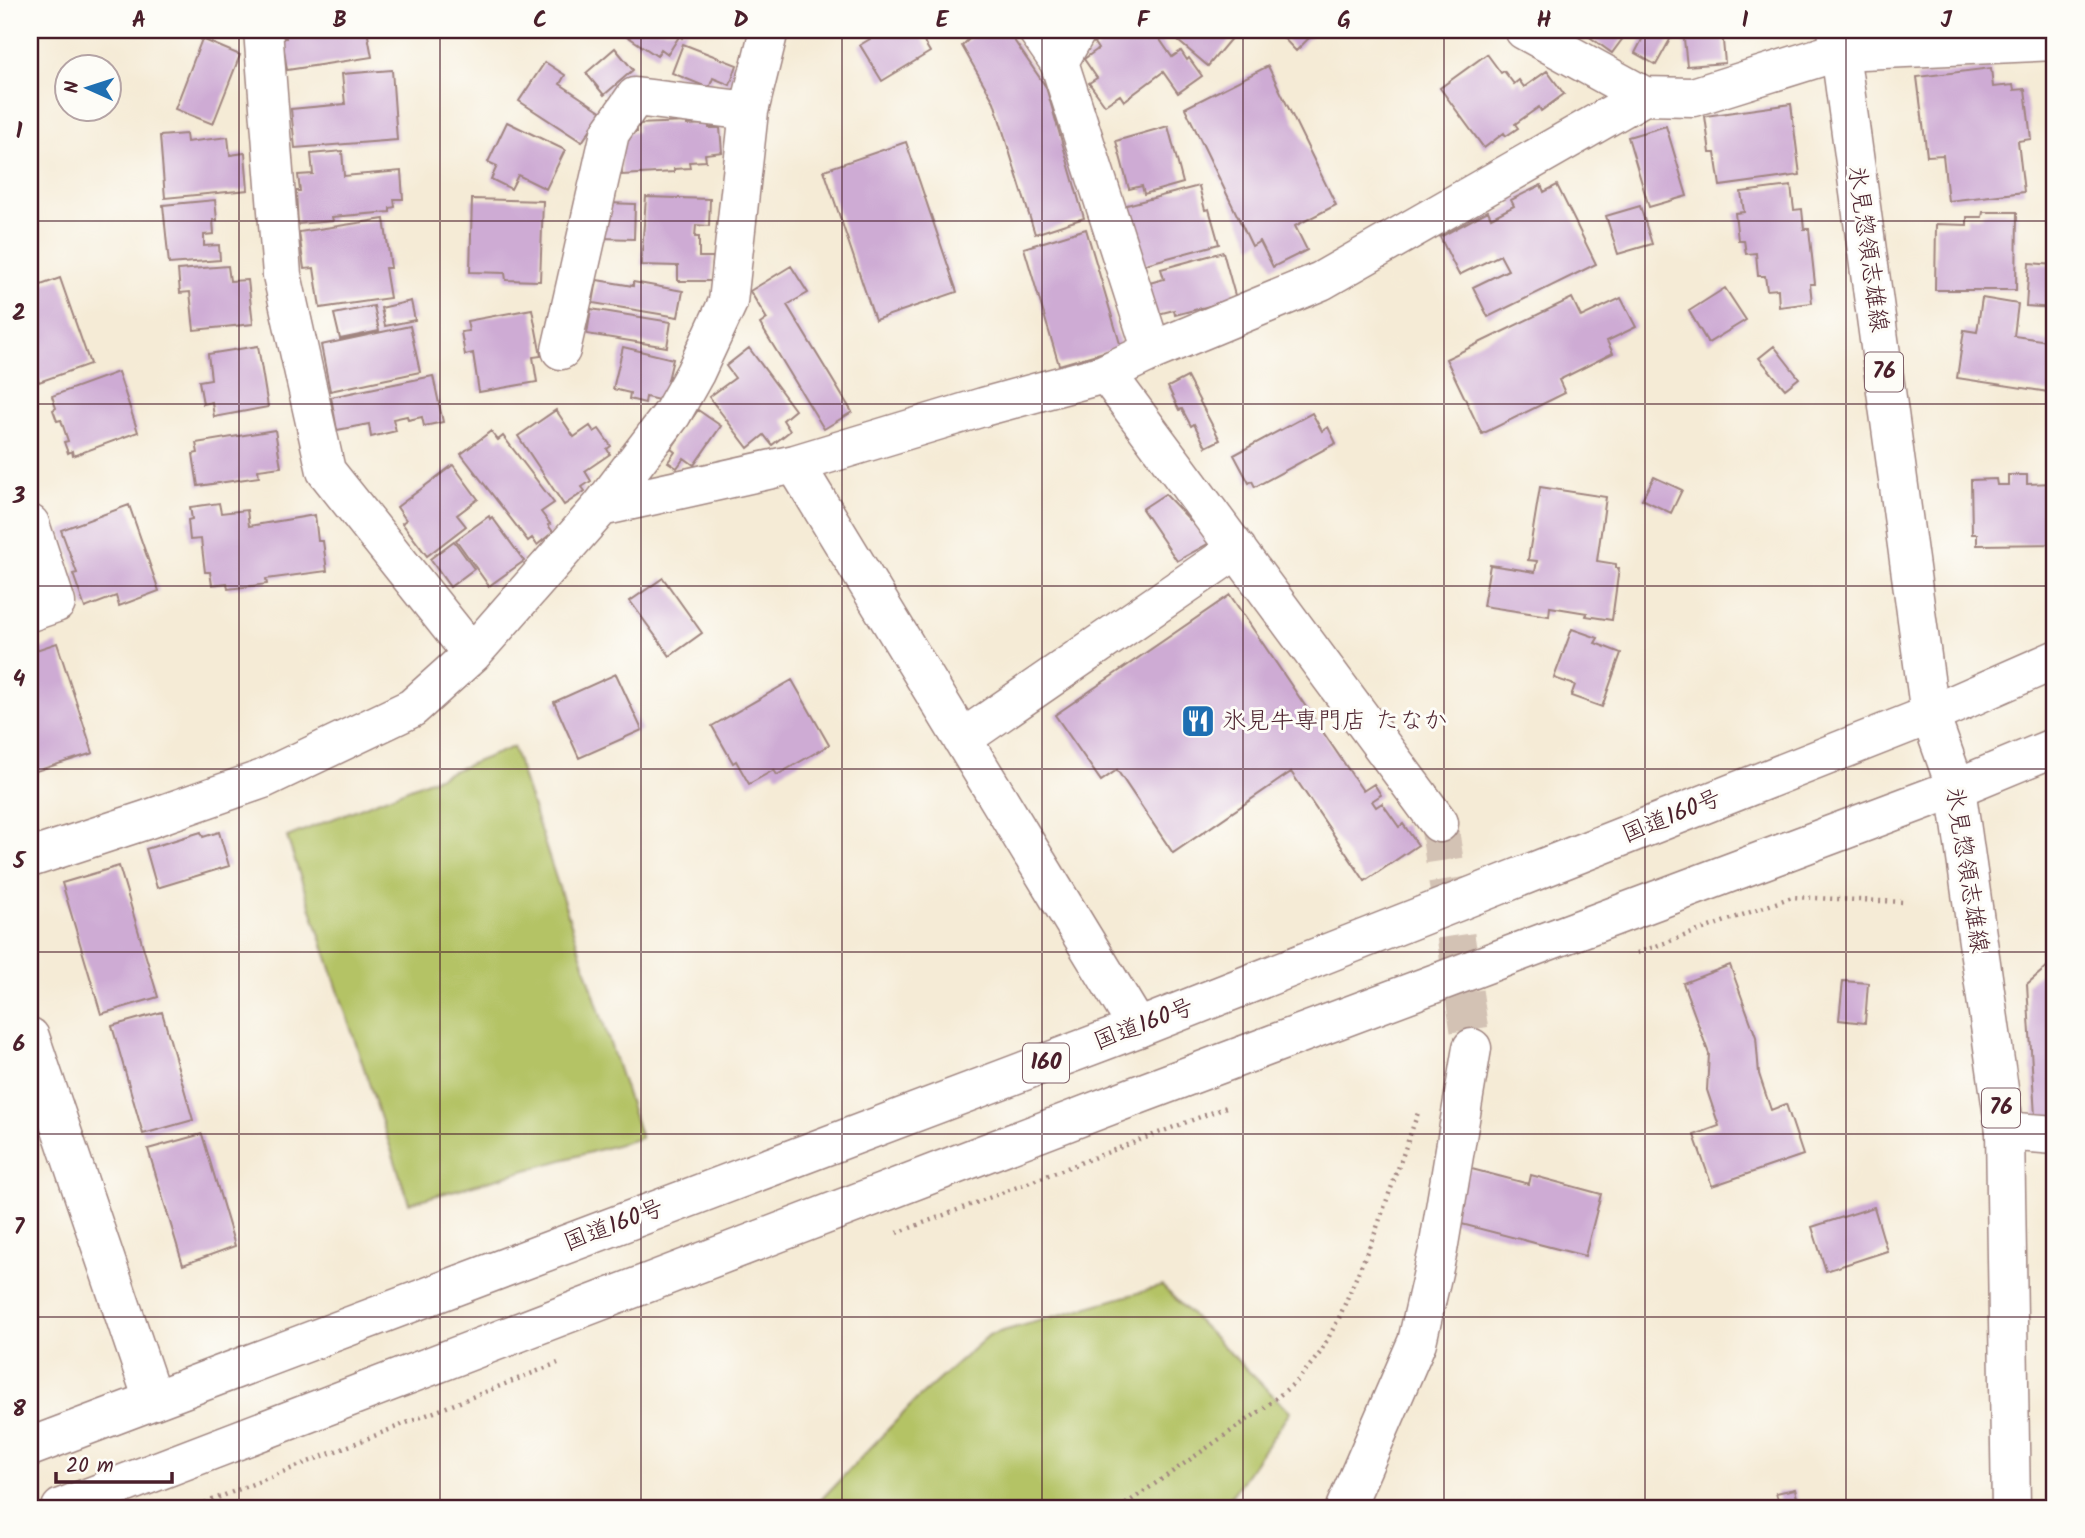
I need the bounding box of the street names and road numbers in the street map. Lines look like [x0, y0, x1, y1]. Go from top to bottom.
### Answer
street label: 氷見惣領志雄線 [1836, 163, 1898, 335]
road number: 76 [1865, 352, 1903, 392]
street label: 国道160号 [1616, 779, 1728, 855]
street label: 氷見惣領志雄線 [1934, 784, 1998, 956]
street label: 国道160号 [1088, 988, 1200, 1062]
road number: 160 [1023, 1044, 1069, 1082]
road number: 76 [1982, 1088, 2020, 1128]
street label: 国道160号 [558, 1189, 670, 1263]

